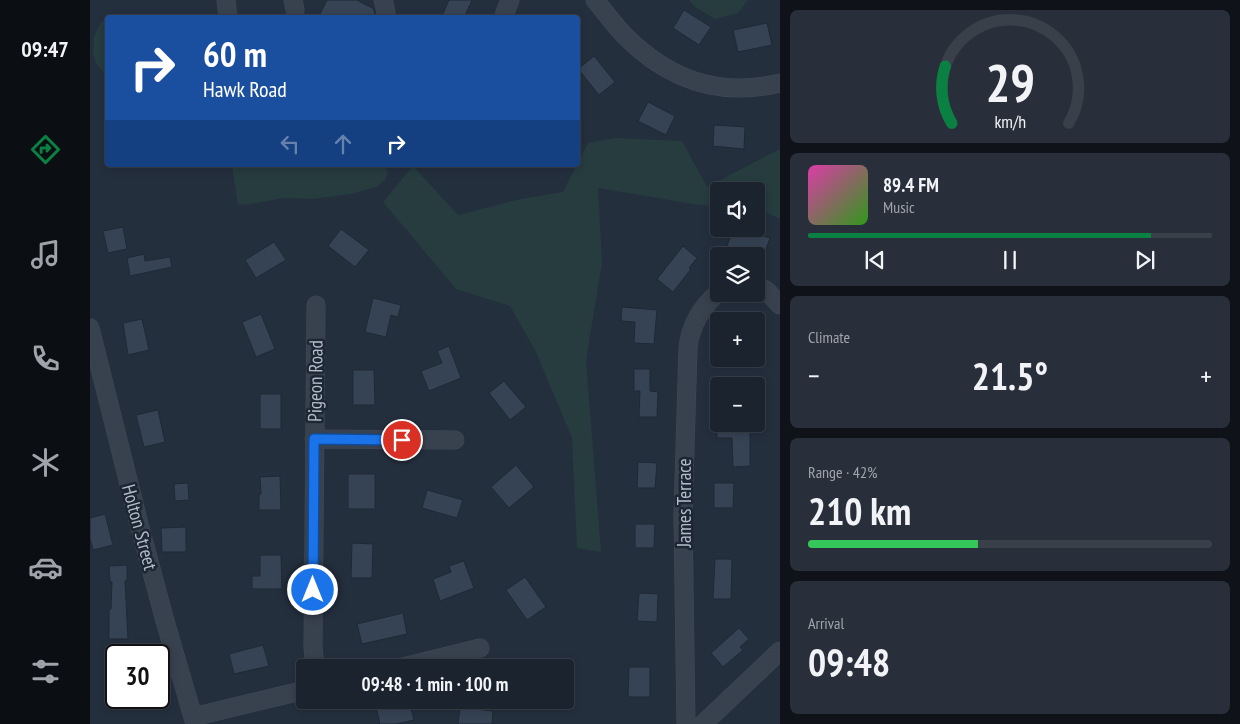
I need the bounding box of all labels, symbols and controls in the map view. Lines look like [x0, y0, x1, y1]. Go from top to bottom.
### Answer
text: 60 m [203, 31, 267, 77]
text: 09:47 [21, 35, 69, 63]
icon: right [120, 35, 185, 100]
text: 29 [985, 49, 1035, 116]
text: Hawk Road [203, 75, 287, 103]
text: km/h [994, 110, 1026, 133]
icon: left [276, 130, 304, 158]
icon: ahead [329, 130, 357, 158]
icon: right [382, 130, 410, 158]
icon: directions [28, 132, 63, 167]
text: 89.4 FM [883, 173, 939, 197]
map controls [710, 182, 765, 432]
button: sound [710, 182, 765, 237]
text: Music [883, 197, 915, 217]
icon: music [28, 237, 63, 272]
icon: previous [861, 246, 889, 274]
icon: pause [996, 246, 1024, 274]
icon: next [1131, 246, 1159, 274]
button: layers [710, 247, 765, 302]
button: + [710, 312, 765, 367]
text: Climate [808, 327, 850, 347]
street label: Pigeon Road [302, 340, 328, 422]
icon: phone [28, 341, 63, 376]
text: 21.5° [972, 351, 1048, 400]
text: − [808, 357, 820, 394]
text: + [1200, 357, 1212, 394]
button: − [710, 377, 765, 432]
pin [381, 419, 423, 461]
icon: arrive [388, 426, 416, 454]
icon: climate [28, 445, 63, 480]
street label: James Terrace [672, 458, 696, 549]
text: Range · 42% [808, 462, 877, 482]
street label: Holton Street [117, 481, 163, 573]
text: 210 km [808, 486, 911, 535]
icon: car [28, 550, 63, 585]
position arrow [286, 563, 338, 615]
text: Arrival [808, 613, 844, 633]
text: 09:48 [808, 637, 890, 686]
speed limit sign: 30 [105, 644, 170, 709]
icon: filters [28, 654, 63, 689]
text: 09:48 · 1 min · 100 m [362, 672, 508, 696]

